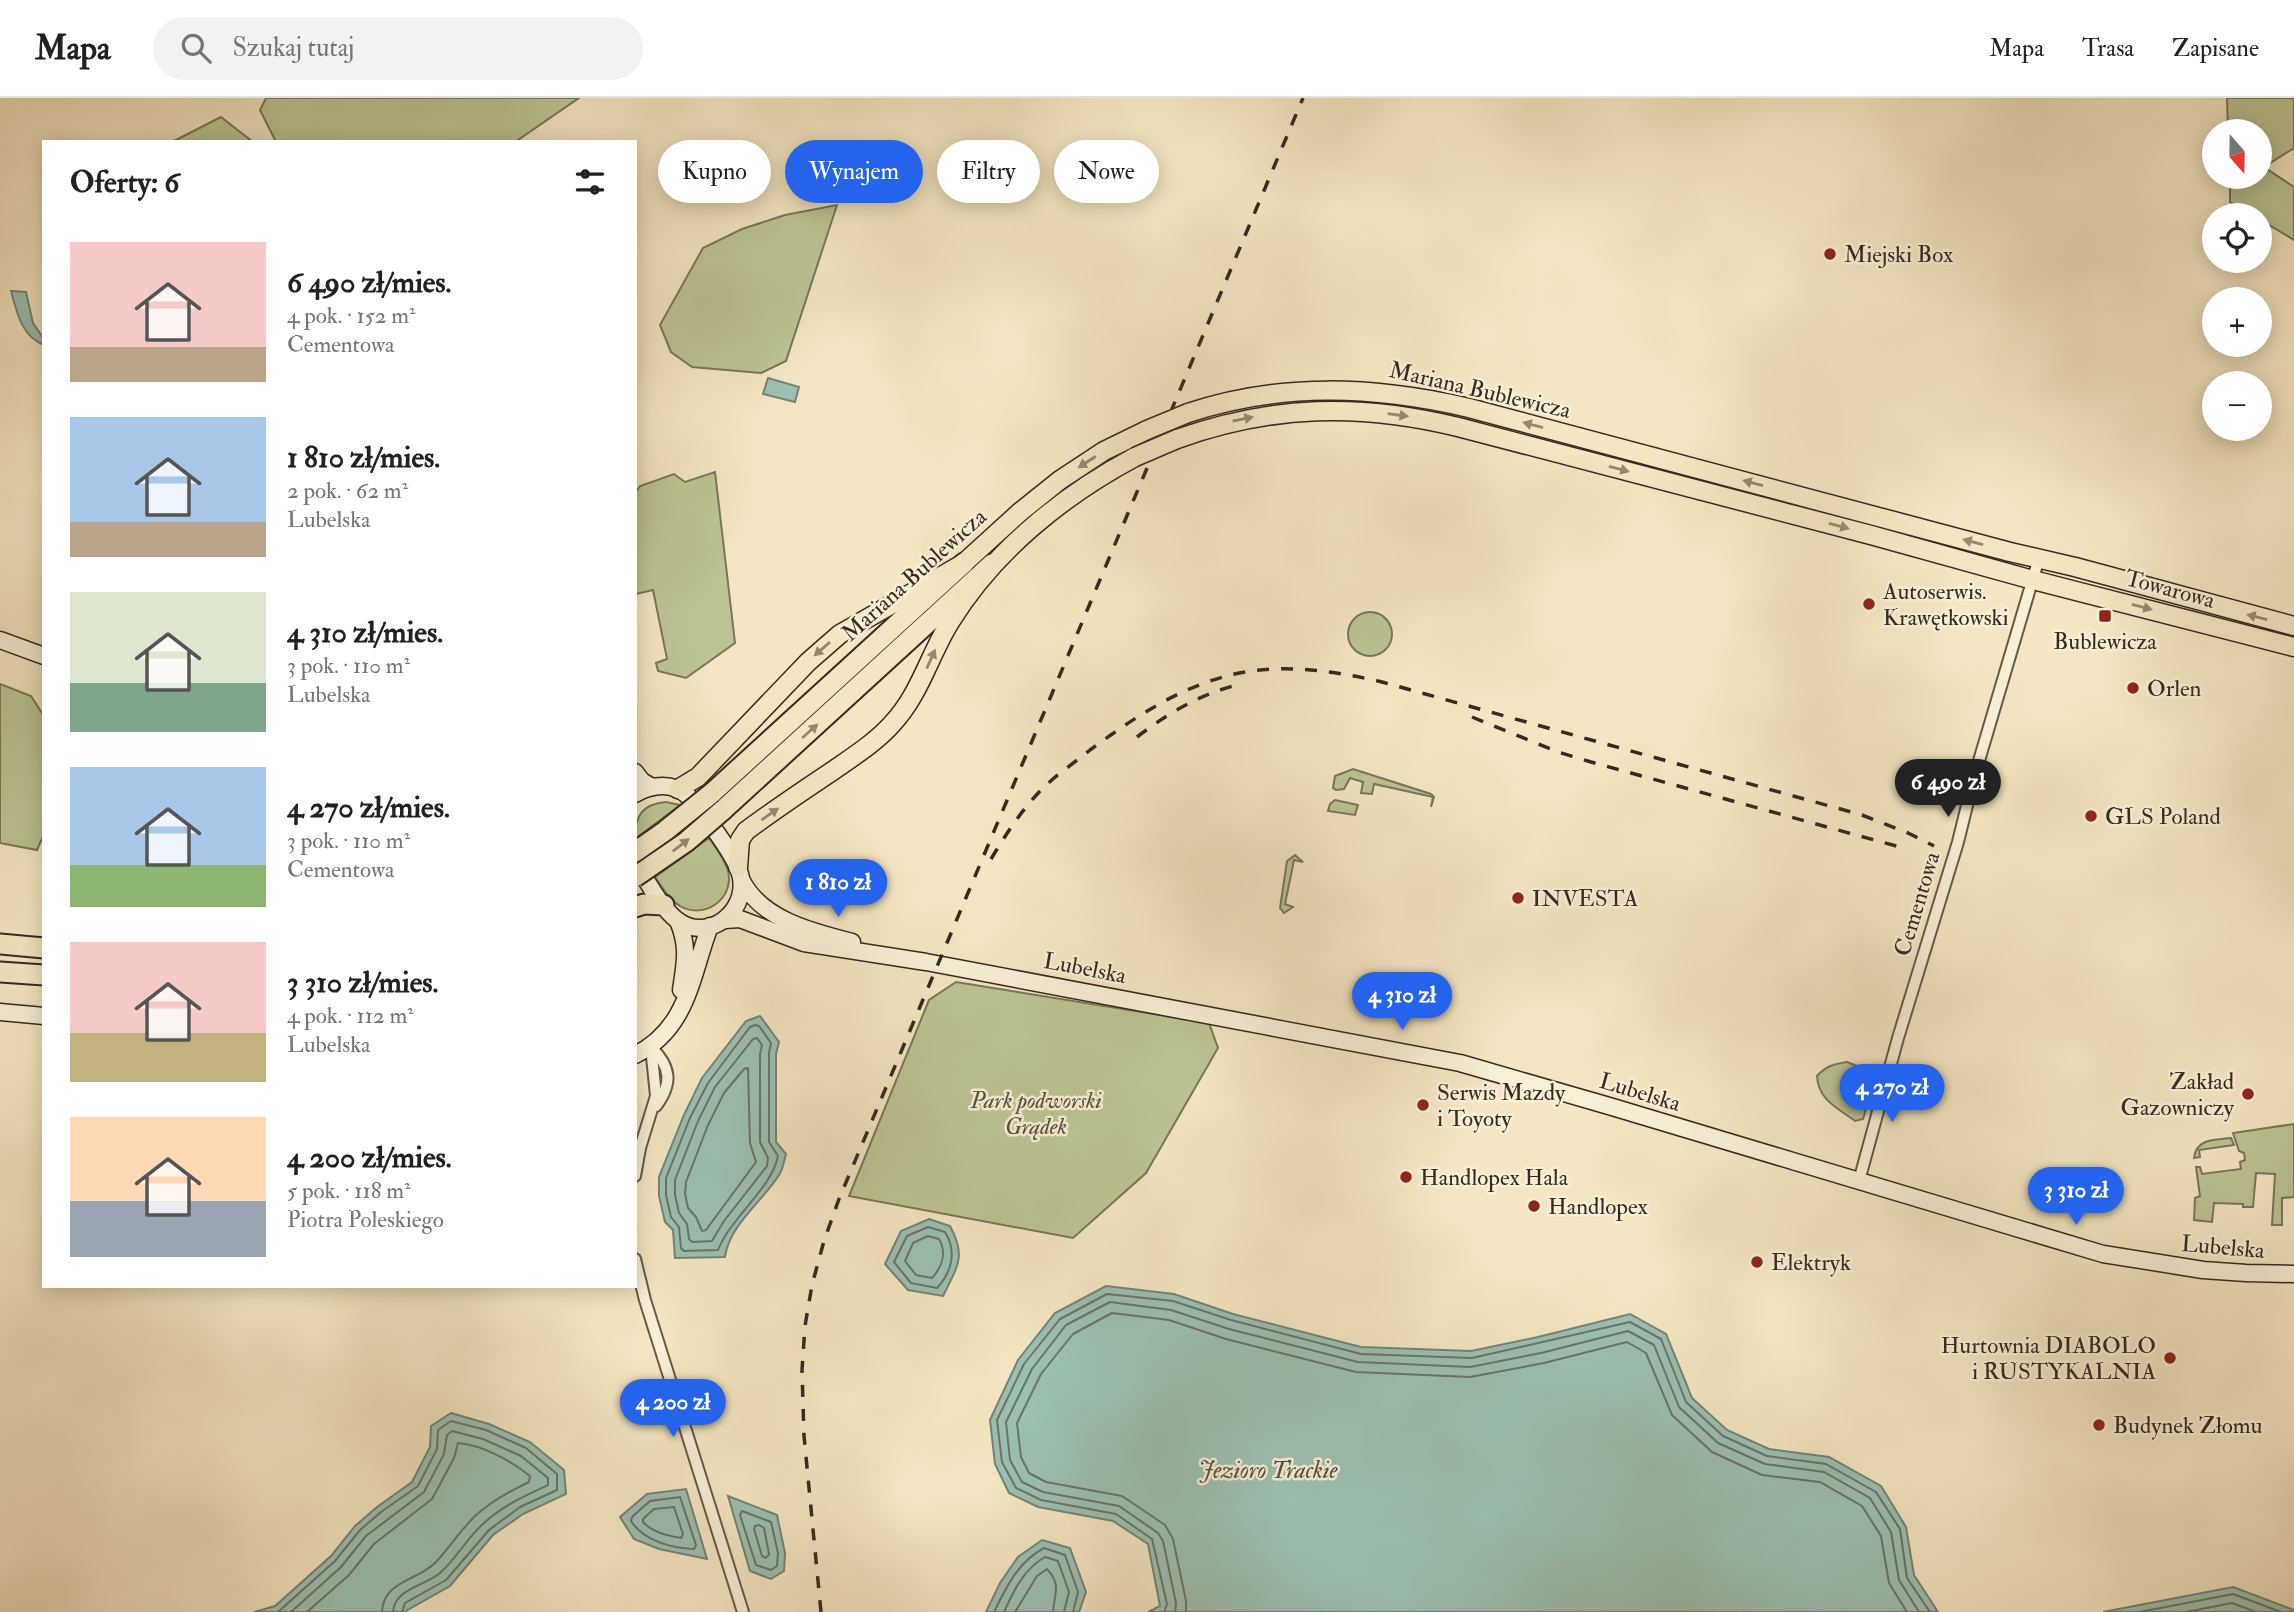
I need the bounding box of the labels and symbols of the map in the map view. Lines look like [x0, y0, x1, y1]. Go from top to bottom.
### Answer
north arrow [2202, 119, 2272, 189]
place label: Miejski Box [1844, 240, 1953, 269]
marker: Miejski Box [1822, 246, 1838, 262]
street label: Mariana Bublewicza [1386, 355, 1574, 425]
one-way arrow [1388, 410, 1410, 421]
one-way arrow [1232, 414, 1254, 425]
one-way arrow [1522, 419, 1544, 430]
one-way arrow [1077, 455, 1096, 468]
one-way arrow [1608, 464, 1630, 475]
one-way arrow [1742, 478, 1763, 488]
street label: Mariana Bublewicza [835, 502, 993, 648]
one-way arrow [1829, 522, 1850, 532]
one-way arrow [1962, 536, 1984, 547]
street label: Towarowa [2122, 563, 2219, 615]
place label: Autoserwis. Krawętkowski [1882, 577, 2009, 632]
marker: Autoserwis. Krawętkowski [1861, 596, 1877, 612]
one-way arrow [2131, 602, 2153, 613]
marker: Bublewicza [2097, 608, 2113, 624]
one-way arrow [2246, 611, 2268, 622]
place label: Bublewicza [2053, 627, 2157, 656]
one-way arrow [814, 641, 831, 656]
one-way arrow [926, 649, 937, 670]
place label: Orlen [2147, 674, 2202, 703]
marker: Orlen [2125, 680, 2141, 696]
one-way arrow [801, 723, 819, 739]
pin: 6 490 zł [1876, 760, 2020, 819]
place label: GLS Poland [2105, 802, 2221, 831]
one-way arrow [761, 808, 780, 821]
marker: GLS Poland [2083, 808, 2099, 824]
one-way arrow [671, 838, 689, 853]
street label: Cementowa [1887, 848, 1947, 960]
pin: 1 810 zł [766, 860, 910, 919]
place label: INVESTA [1532, 884, 1639, 913]
marker: INVESTA [1510, 890, 1526, 906]
street label: Lubelska [1041, 946, 1129, 990]
pin: 4 310 zł [1330, 972, 1474, 1032]
pin: 4 270 zł [1820, 1065, 1964, 1124]
street label: Lubelska [1596, 1066, 1685, 1118]
place label: Zakład Gazowniczy [2121, 1067, 2235, 1122]
place label: Serwis Mazdy i Toyoty [1437, 1078, 1566, 1133]
park label: Park podworski Grądek [969, 1086, 1102, 1141]
marker: Zakład Gazowniczy [2240, 1086, 2256, 1102]
marker: Serwis Mazdy i Toyoty [1415, 1097, 1431, 1113]
place label: Handlopex Hala [1420, 1163, 1569, 1193]
pin: 3 310 zł [2004, 1168, 2148, 1227]
marker: Handlopex Hala [1398, 1169, 1414, 1185]
place label: Handlopex [1548, 1192, 1648, 1222]
marker: Handlopex [1526, 1198, 1542, 1214]
street label: Lubelska [2180, 1229, 2266, 1265]
place label: Elektryk [1771, 1248, 1851, 1277]
marker: Elektryk [1749, 1254, 1765, 1270]
place label: Hurtownia DIABOLO i RUSTYKALNIA [1941, 1331, 2156, 1386]
marker: Hurtownia DIABOLO i RUSTYKALNIA [2162, 1350, 2178, 1366]
pin: 4 200 zł [601, 1380, 745, 1439]
place label: Budynek Złomu [2113, 1411, 2262, 1440]
marker: Budynek Złomu [2091, 1417, 2107, 1433]
water label: Jezioro Trackie [1199, 1455, 1338, 1486]

